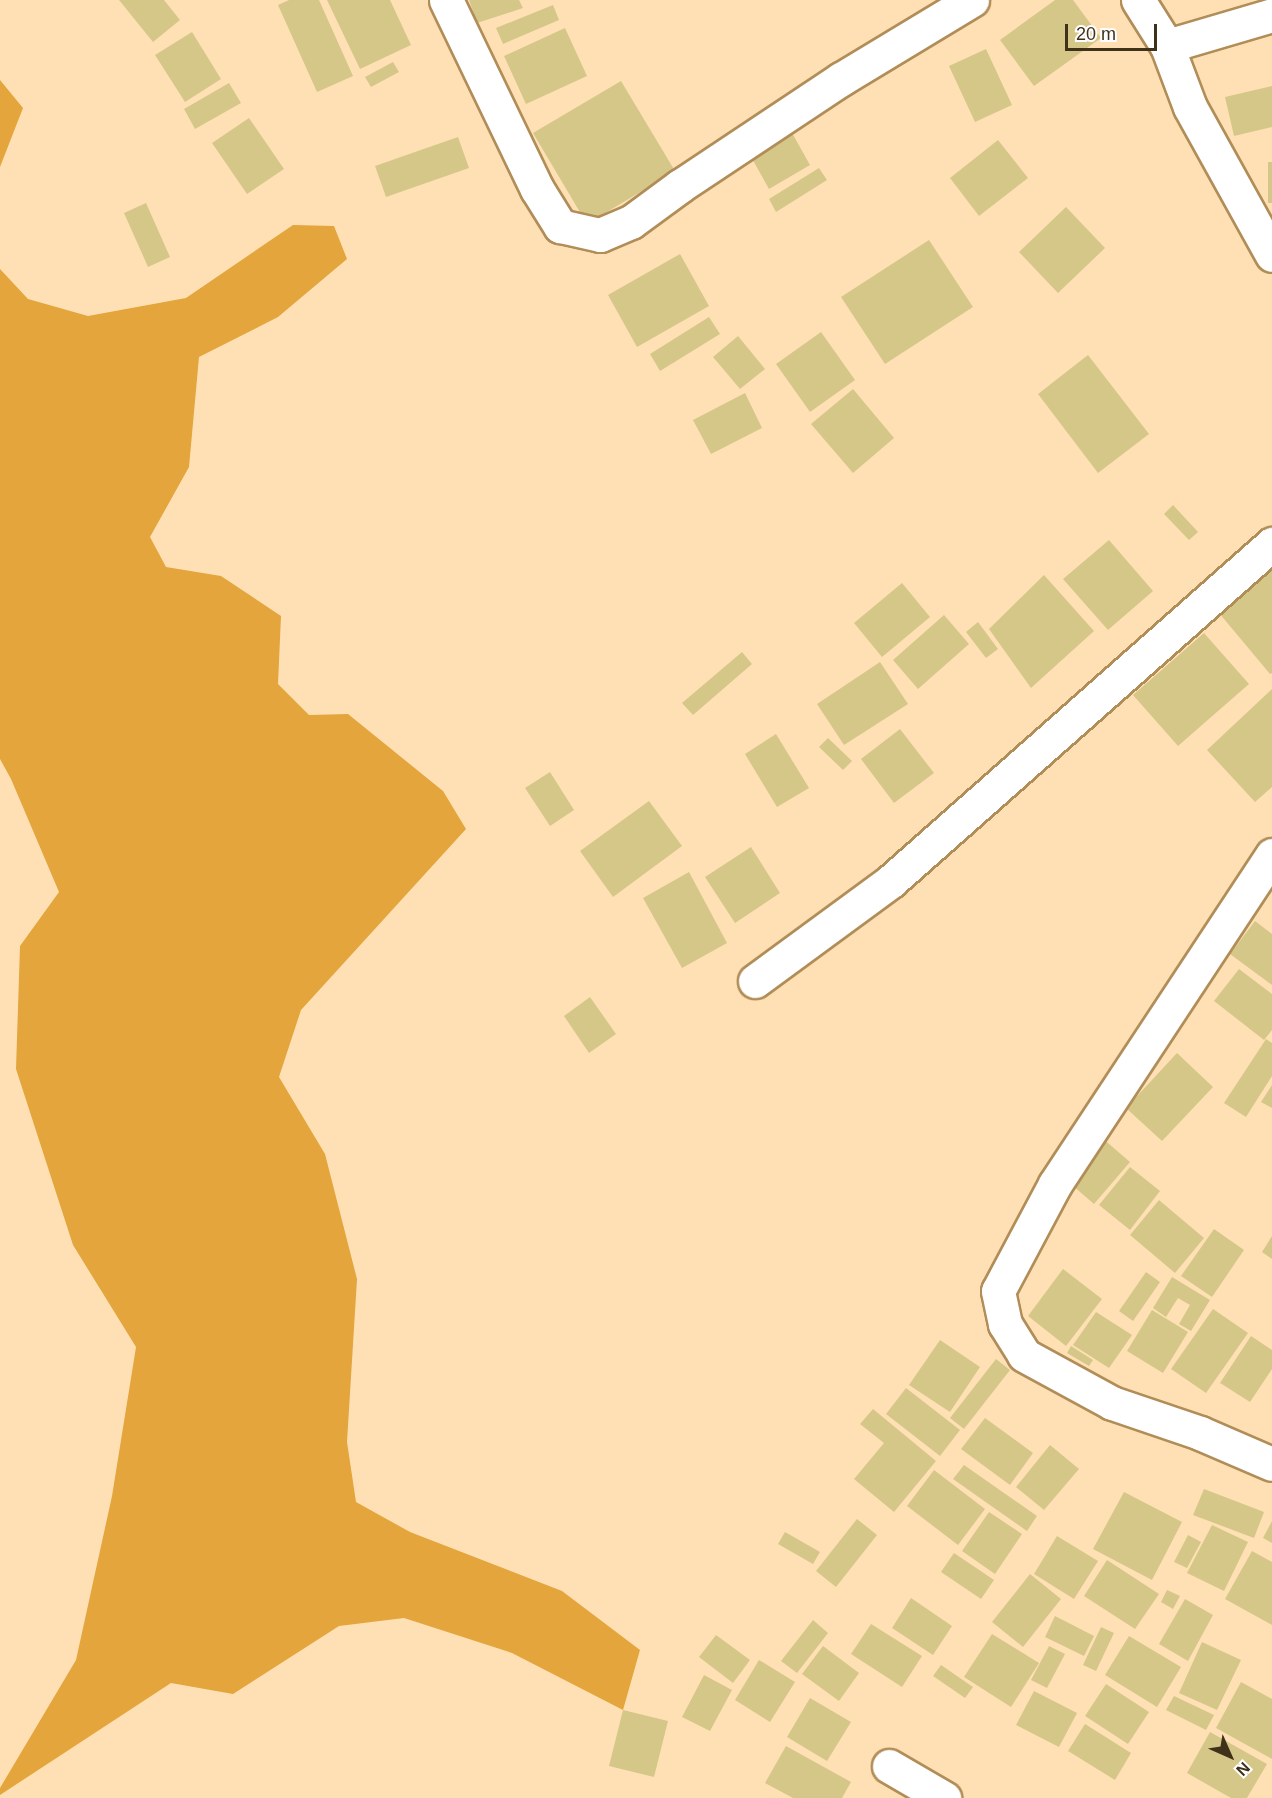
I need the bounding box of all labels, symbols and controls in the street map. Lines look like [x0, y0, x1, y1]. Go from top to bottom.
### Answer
scale bar [1068, 12, 1160, 50]
text: 20 m [1076, 24, 1116, 44]
north arrow [1200, 1726, 1260, 1786]
text: N [1233, 1759, 1253, 1779]

